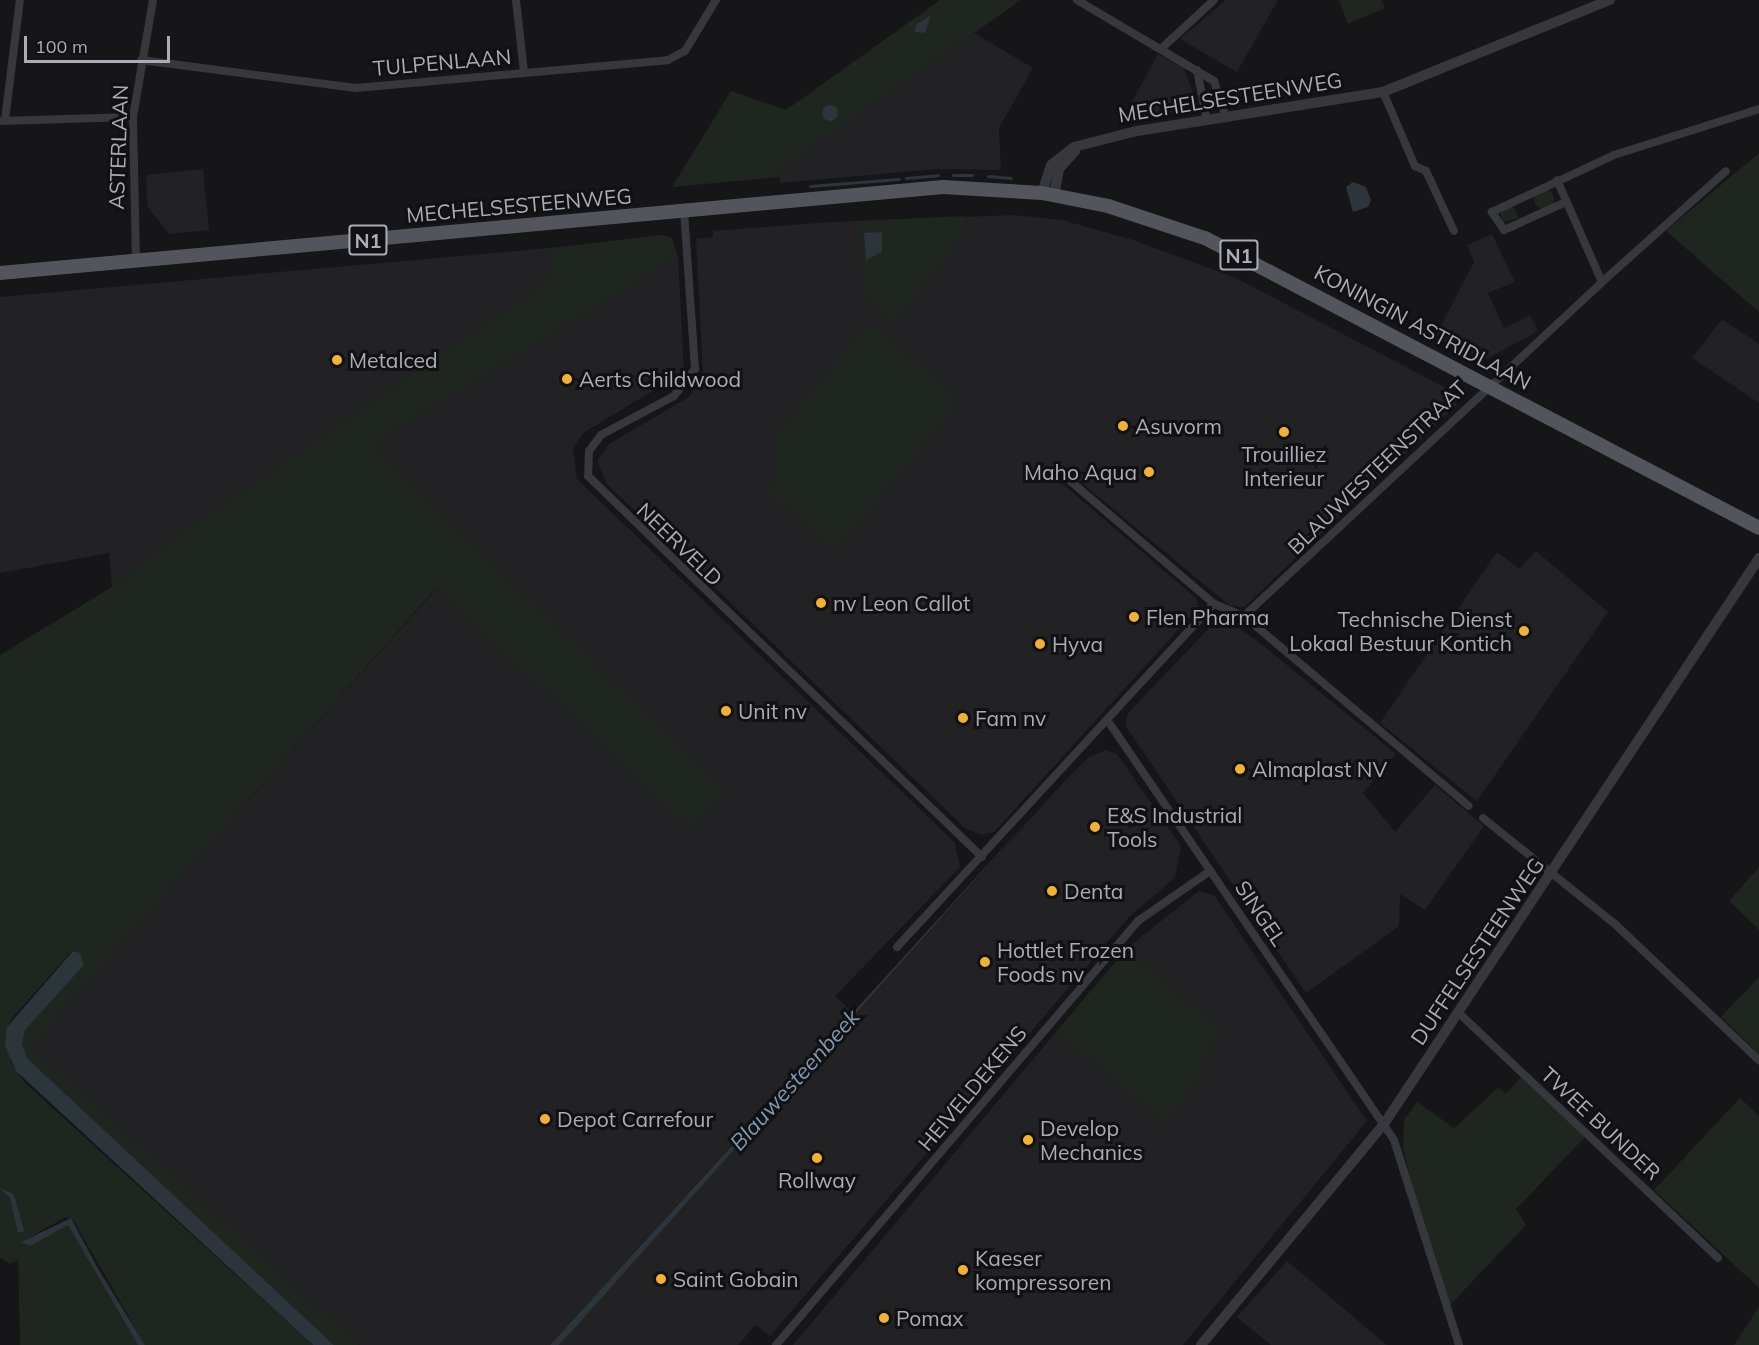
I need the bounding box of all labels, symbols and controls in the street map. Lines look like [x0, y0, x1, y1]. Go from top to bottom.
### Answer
scale bar [27, 24, 172, 62]
text: 100 m [35, 35, 88, 58]
street label: TULPENLAAN [372, 43, 512, 81]
street label: MECHELSESTEENWEG [1116, 67, 1344, 127]
street label: ASTERLAAN [103, 84, 133, 210]
street label: MECHELSESTEENWEG [405, 183, 633, 227]
road number: N1 [347, 223, 389, 257]
road number: N1 [1218, 238, 1260, 272]
street label: KONINGIN ASTRIDLAAN [1310, 259, 1536, 395]
place label: Metalced [349, 347, 438, 373]
marker: Metalced [330, 353, 344, 367]
place label: Aerts Childwood [579, 366, 741, 392]
marker: Aerts Childwood [560, 372, 574, 386]
street label: BLAUWESTEENSTRAAT [1282, 375, 1472, 559]
place label: Asuvorm [1135, 413, 1222, 439]
marker: Asuvorm [1116, 419, 1130, 433]
marker: Trouilliez Interieur [1277, 425, 1291, 439]
place label: Trouilliez Interieur [1242, 441, 1326, 491]
place label: Maho Aqua [1024, 459, 1137, 485]
marker: Maho Aqua [1142, 465, 1156, 479]
street label: NEERVELD [632, 497, 728, 591]
place label: nv Leon Callot [833, 590, 970, 616]
marker: nv Leon Callot [814, 596, 828, 610]
place label: Flen Pharma [1146, 604, 1269, 630]
place label: Technische Dienst Lokaal Bestuur Kontich [1289, 606, 1512, 656]
marker: Flen Pharma [1127, 610, 1141, 624]
marker: Technische Dienst Lokaal Bestuur Kontich [1517, 624, 1531, 638]
place label: Hyva [1052, 631, 1103, 657]
marker: Hyva [1033, 637, 1047, 651]
place label: Unit nv [738, 698, 807, 724]
marker: Unit nv [719, 704, 733, 718]
place label: Fam nv [975, 705, 1046, 731]
marker: Fam nv [956, 711, 970, 725]
place label: Almaplast NV [1252, 756, 1387, 782]
marker: Almaplast NV [1233, 762, 1247, 776]
place label: E&S Industrial Tools [1107, 802, 1242, 852]
marker: E&S Industrial Tools [1088, 820, 1102, 834]
street label: DUFFELSESTEENWEG [1405, 853, 1549, 1049]
street label: SINGEL [1230, 876, 1292, 950]
place label: Denta [1064, 878, 1123, 904]
marker: Denta [1045, 884, 1059, 898]
place label: Hottlet Frozen Foods nv [997, 937, 1134, 987]
marker: Hottlet Frozen Foods nv [978, 955, 992, 969]
water label: Blauwesteenbeek [725, 1004, 865, 1156]
street label: HEIVELDEKENS [913, 1021, 1031, 1155]
street label: TWEE BUNDER [1536, 1061, 1666, 1185]
place label: Depot Carrefour [557, 1106, 713, 1132]
marker: Depot Carrefour [538, 1112, 552, 1126]
place label: Develop Mechanics [1040, 1115, 1143, 1165]
marker: Develop Mechanics [1021, 1133, 1035, 1147]
marker: Rollway [810, 1151, 824, 1165]
place label: Rollway [778, 1167, 856, 1193]
place label: Kaeser kompressoren [975, 1245, 1112, 1295]
marker: Kaeser kompressoren [956, 1263, 970, 1277]
place label: Saint Gobain [673, 1266, 799, 1292]
marker: Saint Gobain [654, 1272, 668, 1286]
place label: Pomax [896, 1305, 963, 1331]
marker: Pomax [877, 1311, 891, 1325]

